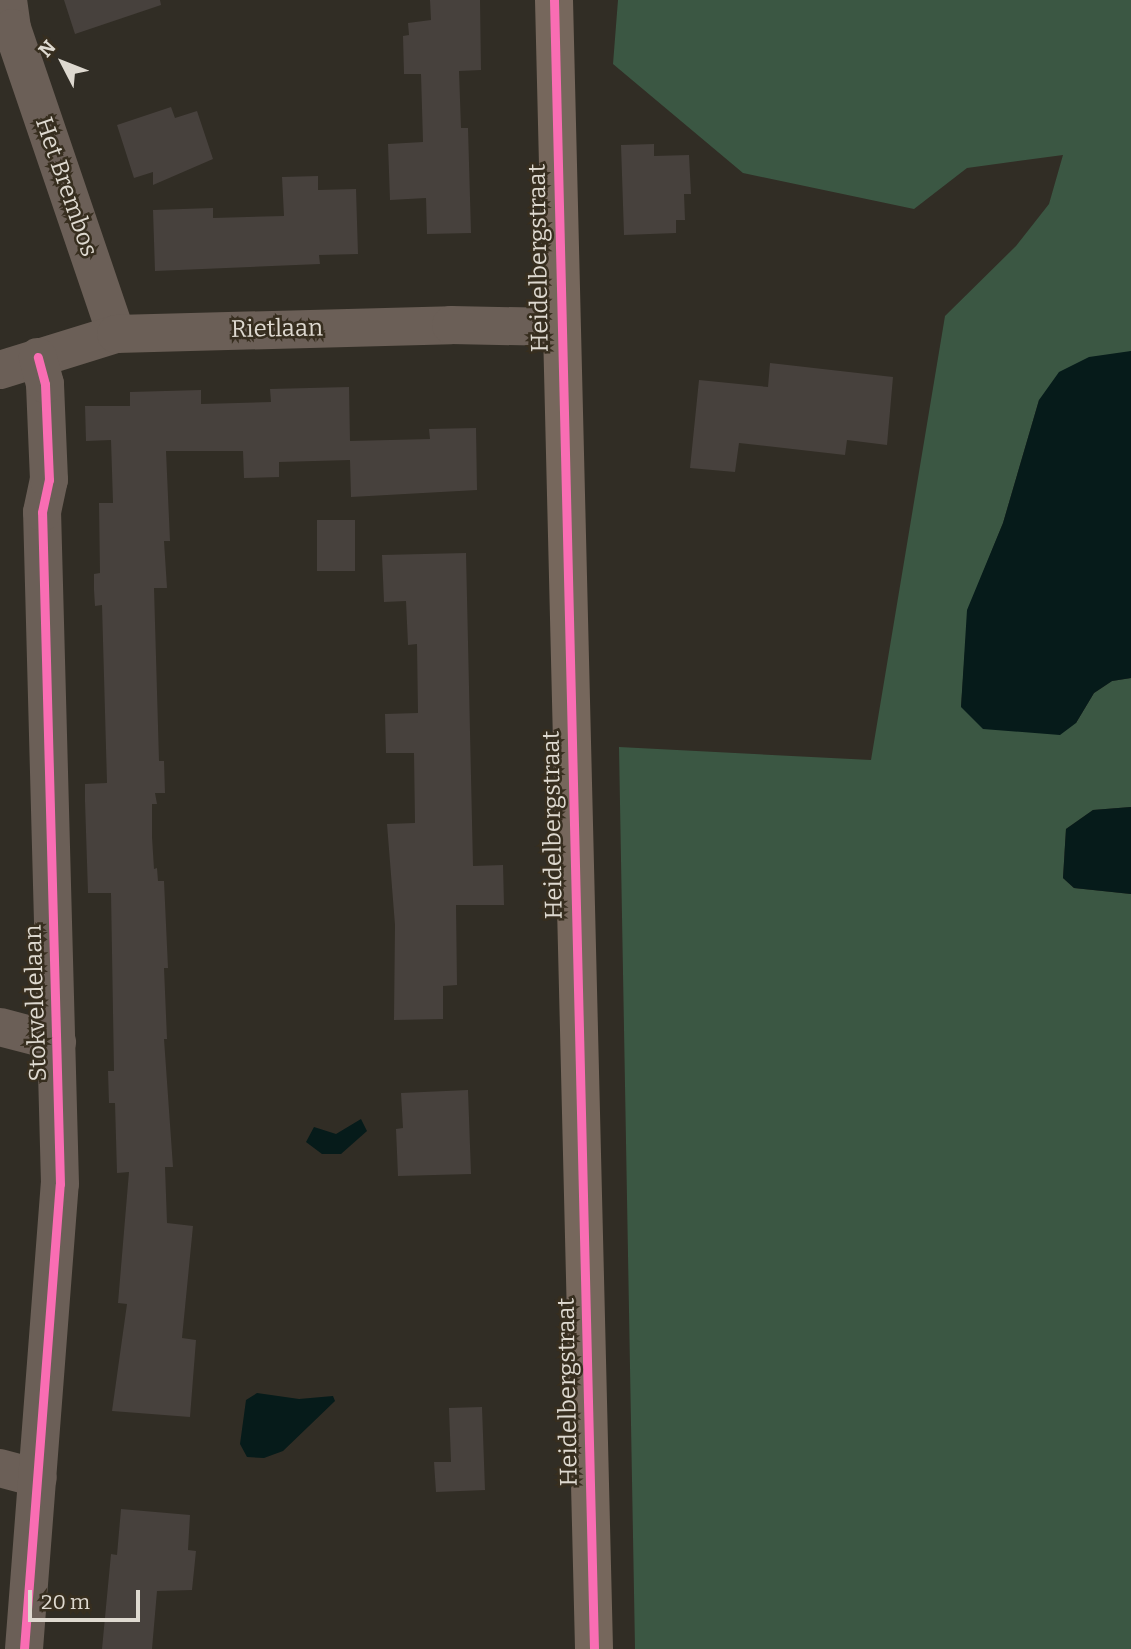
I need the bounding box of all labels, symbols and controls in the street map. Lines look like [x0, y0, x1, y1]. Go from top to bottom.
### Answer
north arrow [28, 28, 98, 98]
text: N [34, 35, 60, 62]
street label: Het Brembos [29, 113, 103, 261]
street label: Heidelbergstraat [523, 163, 555, 353]
street label: Rietlaan [231, 314, 323, 344]
street label: Heidelbergstraat [537, 730, 569, 920]
street label: Stokveldelaan [19, 924, 53, 1082]
street label: Heidelbergstraat [552, 1297, 584, 1487]
scale bar [32, 1576, 144, 1620]
text: 20 m [41, 1589, 90, 1615]

